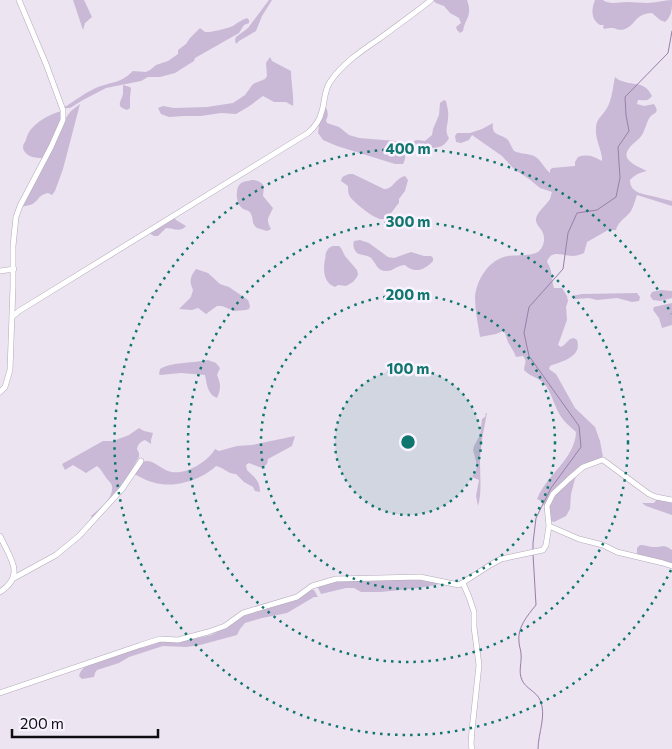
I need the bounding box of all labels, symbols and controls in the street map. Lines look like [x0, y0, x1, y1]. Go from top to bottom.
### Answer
text: 400 m [385, 139, 431, 157]
text: 300 m [386, 212, 430, 230]
text: 200 m [386, 285, 430, 303]
text: 100 m [387, 359, 429, 377]
centre of rings [399, 433, 417, 451]
scale bar [12, 706, 159, 738]
text: 200 m [20, 714, 64, 732]

